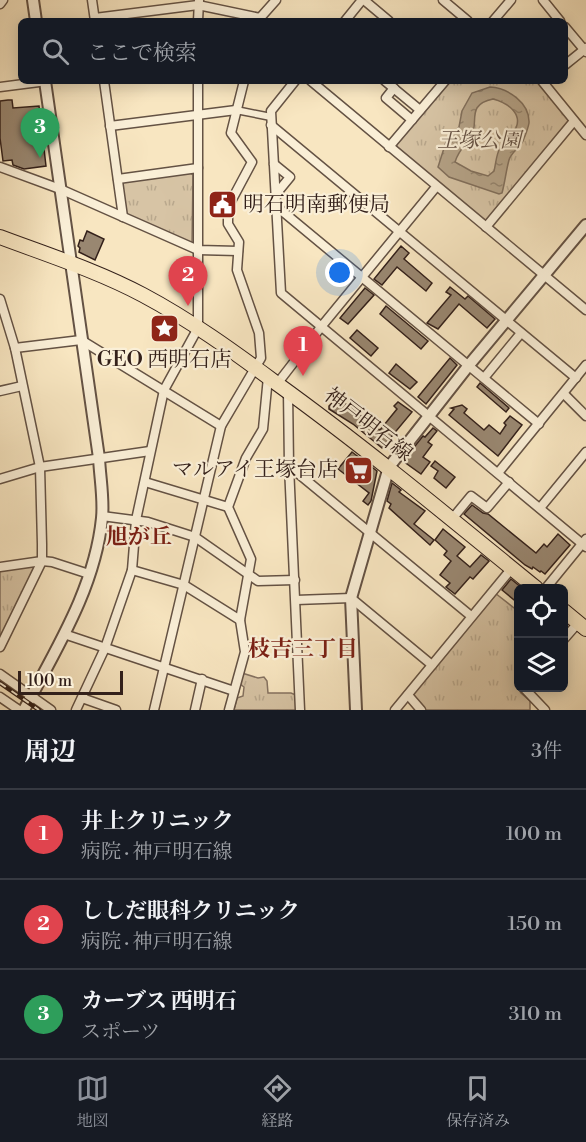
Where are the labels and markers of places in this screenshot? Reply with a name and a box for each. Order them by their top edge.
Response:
pin: 3 [20,108,60,158]
public building icon: 明石明南郵便局 [206,189,238,221]
place label: 明石明南郵便局 [243,192,390,218]
pin: 2 [168,256,207,306]
place icon: GEO 西明石店 [148,313,180,345]
pin: 1 [284,326,322,376]
place label: GEO 西明石店 [97,347,231,373]
supermarket icon: マルアイ王塚台店 [343,454,375,486]
place label: マルアイ王塚台店 [172,457,338,483]

